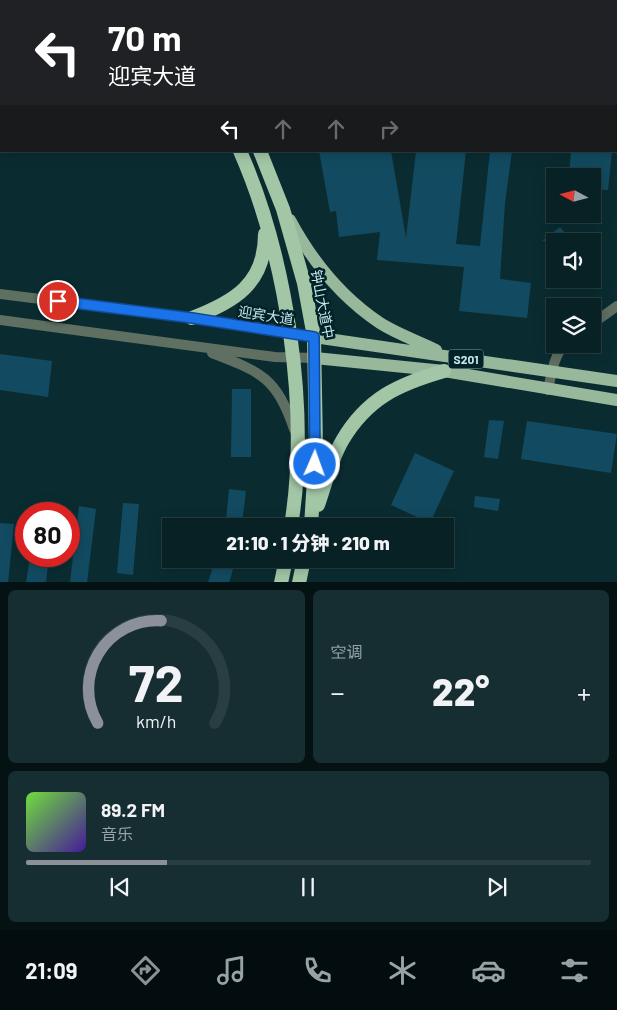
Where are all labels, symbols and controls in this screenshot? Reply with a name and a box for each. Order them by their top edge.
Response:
text: 70 m [108,16,182,58]
icon: left [25,20,90,85]
text: 迎宾大道 [108,62,196,88]
icon: left [216,115,244,143]
icon: ahead [269,115,297,143]
icon: ahead [322,115,350,143]
icon: right [375,115,403,143]
north arrow [546,168,601,222]
map controls [546,168,601,353]
button: sound [546,233,601,288]
street label: 钟山大道中 [308,268,338,340]
pin [37,280,79,322]
icon: arrive [44,287,72,315]
button: layers [546,298,601,353]
street label: 迎宾大道 [237,302,295,328]
road number: S201 [448,349,484,368]
position arrow [288,437,340,489]
speed limit sign: 80 [15,502,80,567]
text: 21:10 · 1 分钟 · 210 m [226,531,390,554]
text: 空调 [331,642,363,661]
text: 72 [129,650,184,712]
text: 22° [432,668,489,714]
text: − [331,675,345,709]
text: + [577,675,591,709]
text: km/h [136,710,176,732]
text: 89.2 FM [101,798,165,821]
text: 音乐 [101,824,133,843]
icon: previous [106,873,134,901]
icon: pause [294,873,322,901]
icon: next [483,873,511,901]
icon: directions [128,953,163,988]
icon: music [214,953,249,988]
icon: phone [300,953,335,988]
icon: climate [385,953,420,988]
icon: car [471,953,506,988]
icon: filters [557,953,592,988]
text: 21:09 [25,957,78,983]

